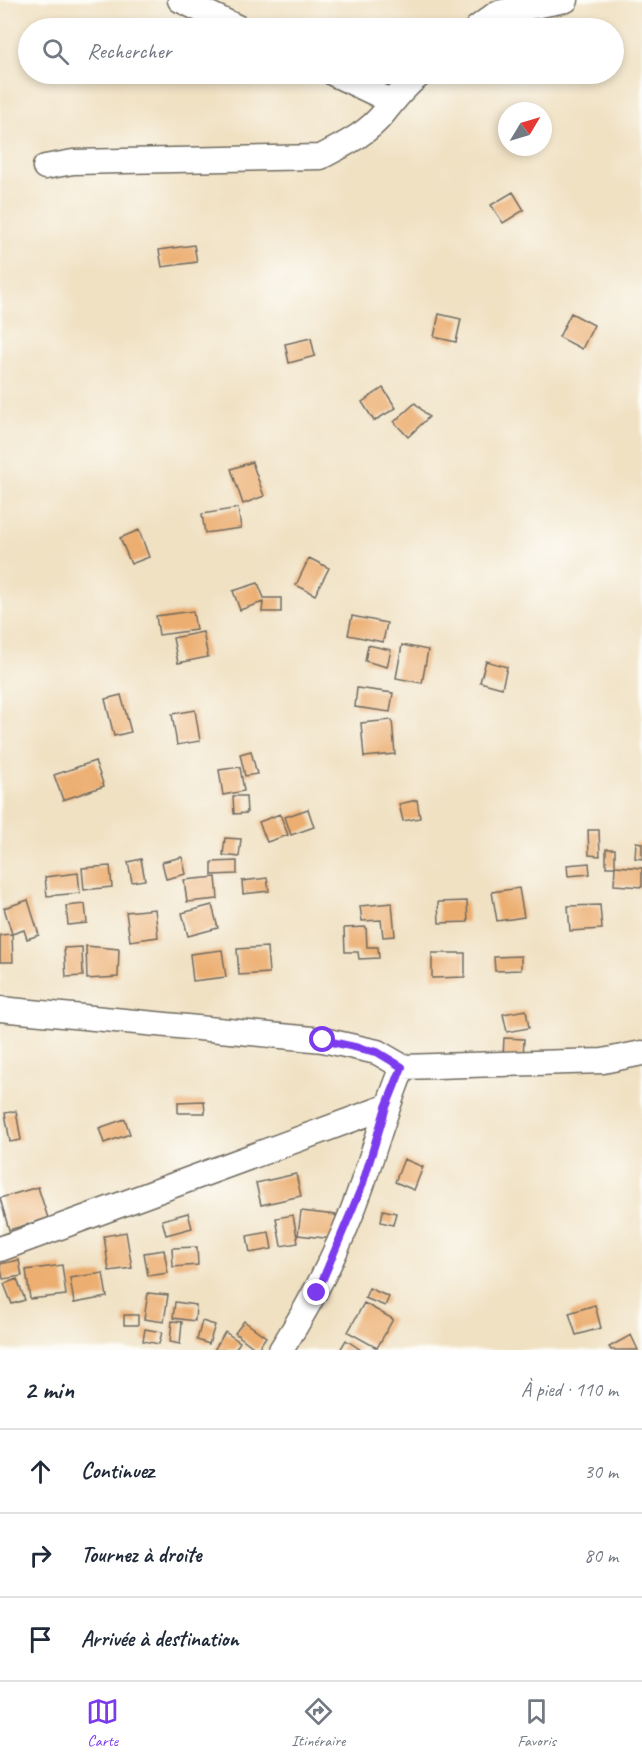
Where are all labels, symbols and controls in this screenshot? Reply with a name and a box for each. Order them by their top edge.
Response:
search box [18,18,624,84]
icon: search [39,35,72,68]
text: Rechercher [87,37,171,65]
north arrow [498,102,552,156]
route start [309,1026,335,1052]
route end [303,1279,329,1305]
text: 2 min [24,1373,74,1406]
text: À pied · 110 m [521,1377,618,1402]
icon: ahead [24,1455,57,1488]
text: Continuez [81,1457,154,1485]
text: 30 m [584,1459,618,1484]
icon: right [24,1539,57,1572]
text: Tournez à droite [81,1541,201,1569]
text: 80 m [584,1543,618,1568]
icon: arrive [24,1623,57,1656]
text: Arrivée à destination [81,1625,239,1653]
tab: Carte [86,1695,119,1751]
tab: Itinéraire [291,1695,345,1751]
tab: Favoris [517,1695,556,1751]

